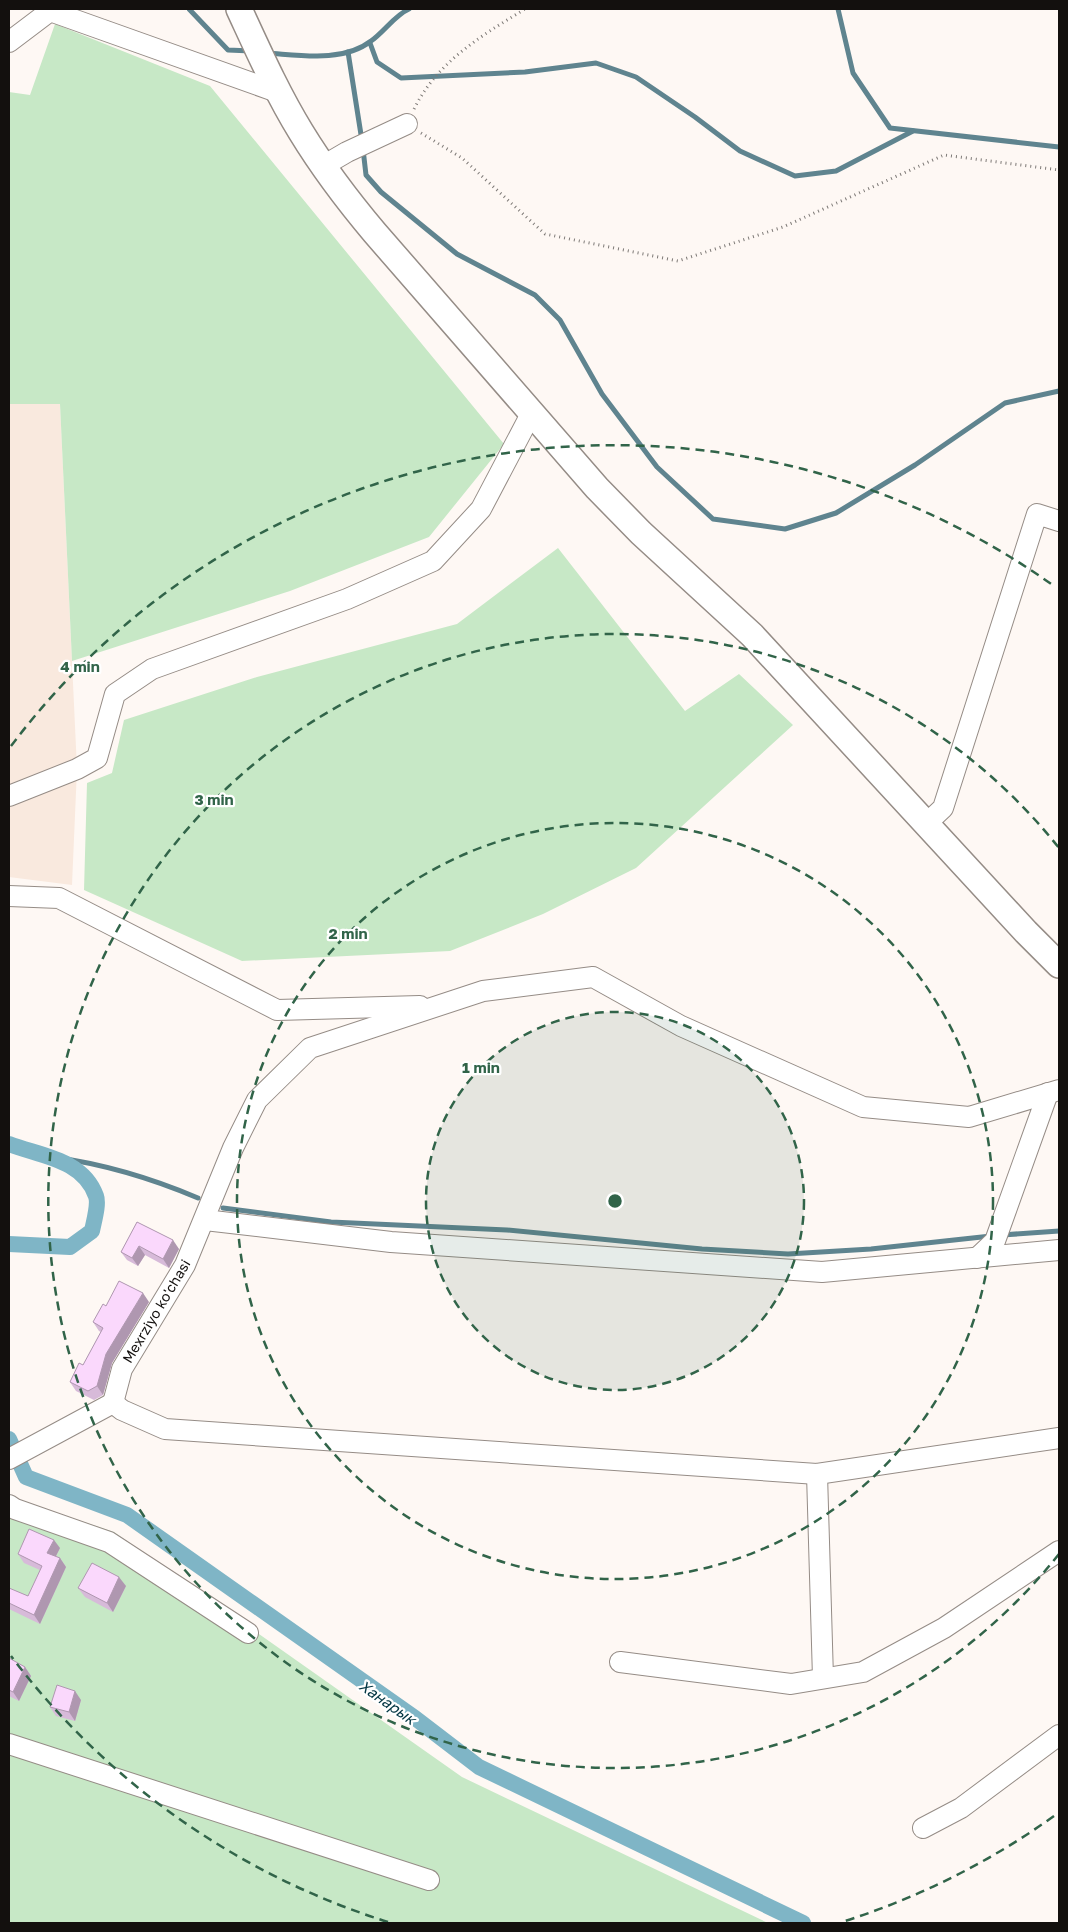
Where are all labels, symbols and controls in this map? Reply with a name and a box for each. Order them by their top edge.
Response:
text: 4 min [60,657,100,675]
text: 3 min [194,790,234,808]
text: 2 min [328,924,368,942]
text: 1 min [462,1058,500,1076]
centre of rings [606,1192,624,1210]
street label: Mexrziyo ko'chasi [118,1256,194,1366]
water label: Ханарык [356,1676,422,1729]

